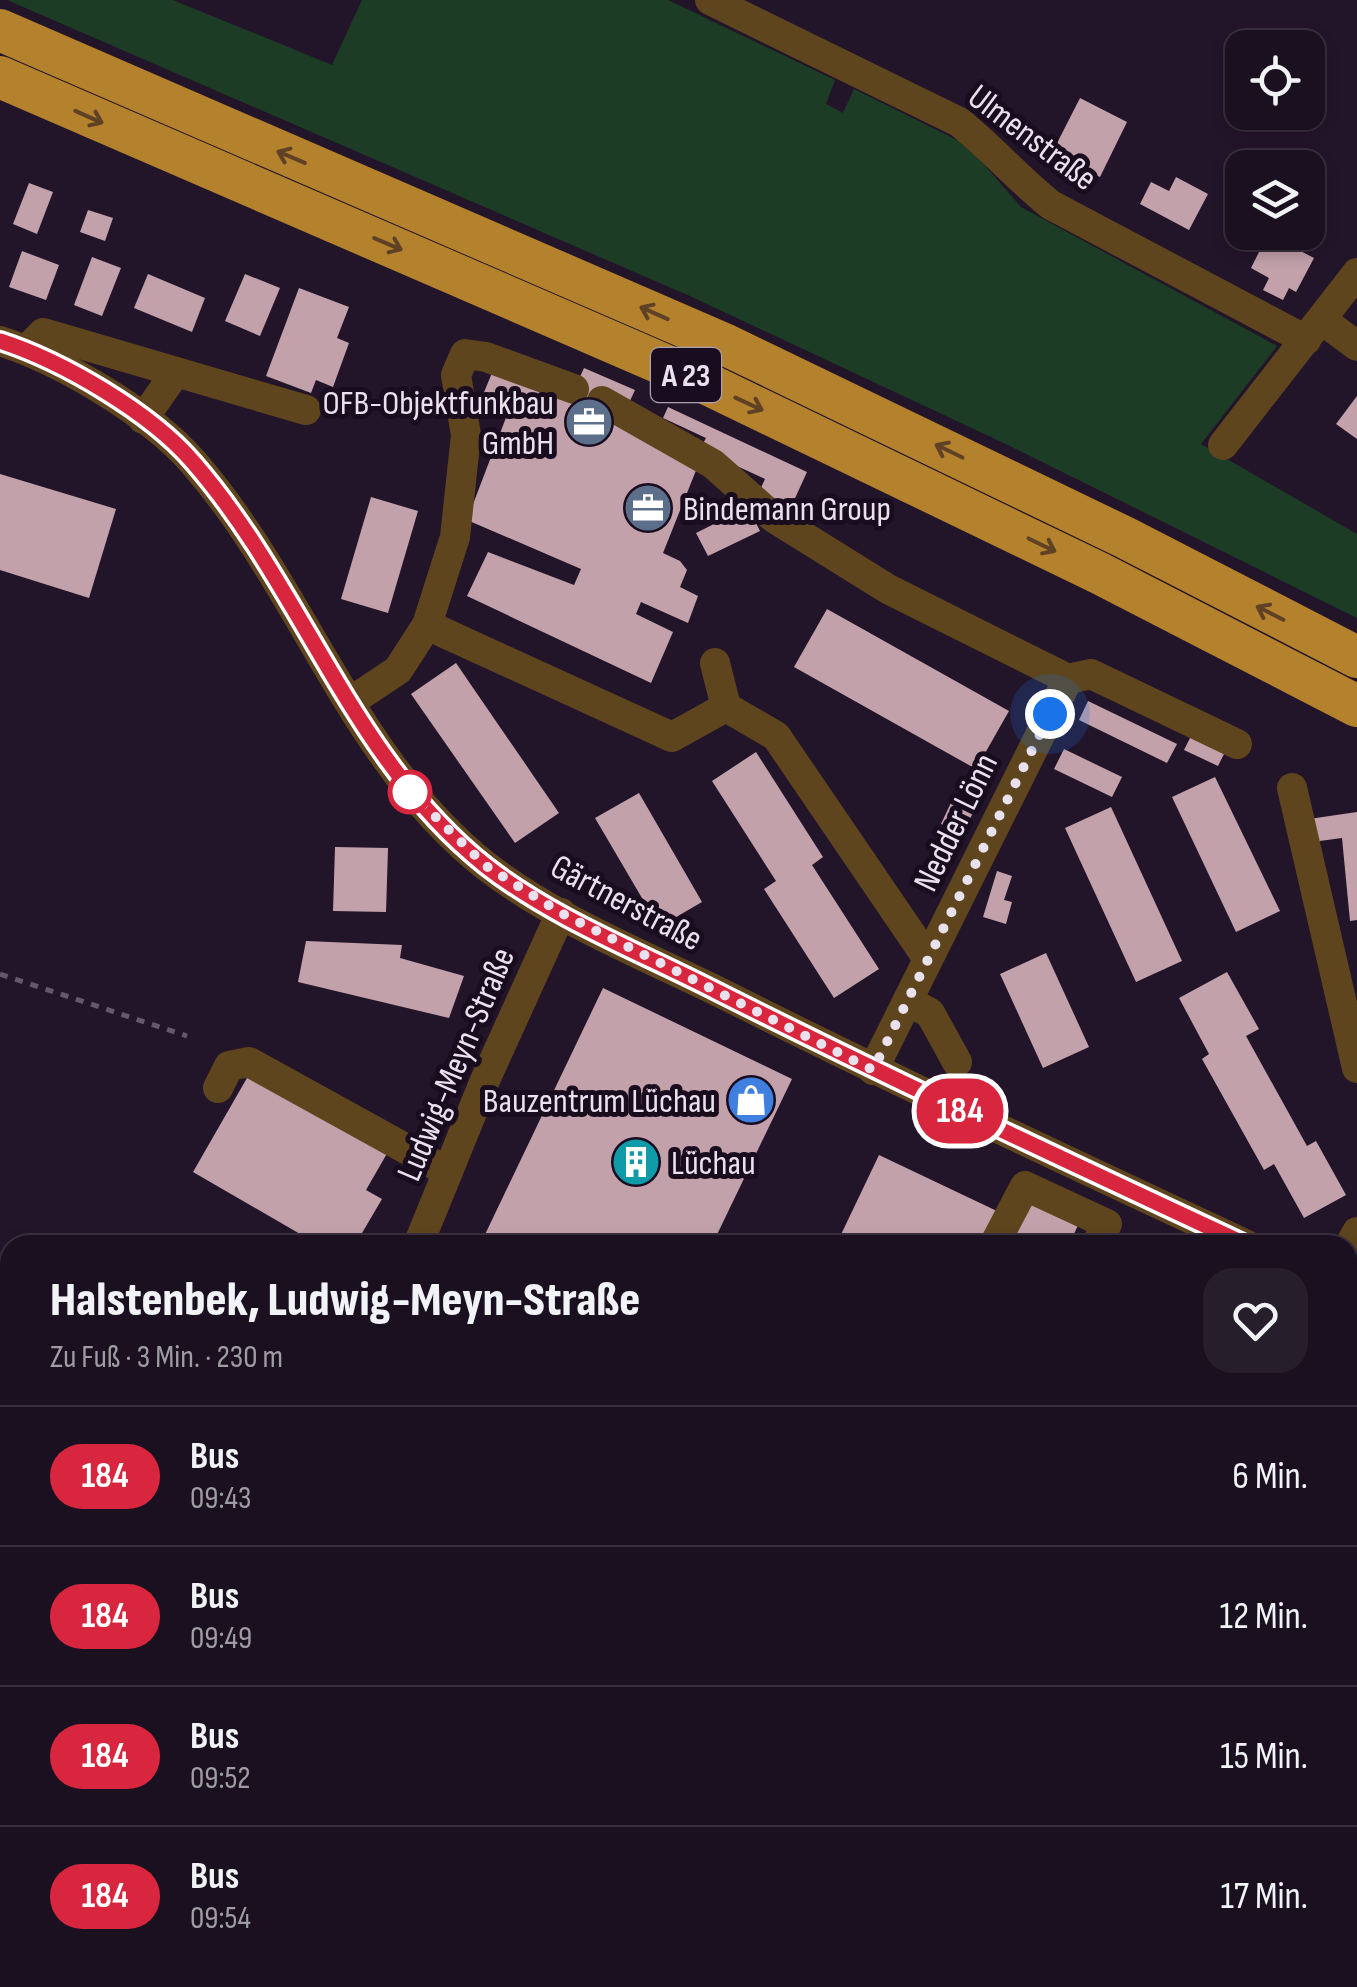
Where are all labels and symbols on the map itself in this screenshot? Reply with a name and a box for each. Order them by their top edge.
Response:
street label: Ulmenstraße [959,76,1105,201]
one-way arrow [73,109,104,127]
one-way arrow [277,147,307,165]
one-way arrow [372,237,403,255]
one-way arrow [639,303,670,321]
road number: A 23 [651,348,721,402]
place label: OFB-Objektfunkbau GmbH [323,382,554,465]
one-way arrow [733,395,763,414]
office icon: OFB-Objektfunkbau GmbH [563,396,615,448]
one-way arrow [935,440,965,459]
office icon: Bindemann Group [622,482,674,534]
place label: Bindemann Group [683,488,891,531]
one-way arrow [1027,536,1056,555]
one-way arrow [1256,603,1286,622]
your location [1025,689,1075,739]
street label: Nedder Lönn [905,747,1008,899]
unlabelled marker [389,771,431,813]
street label: Gärtnerstraße [543,846,709,961]
street label: Ludwig-Meyn-Straße [388,942,525,1188]
shop icon: Bauzentrum Lüchau [725,1074,777,1126]
line badge: 184 [902,1078,1018,1144]
place label: Bauzentrum Lüchau [483,1080,716,1123]
building icon: Lüchau [610,1136,662,1188]
place label: Lüchau [671,1142,756,1185]

